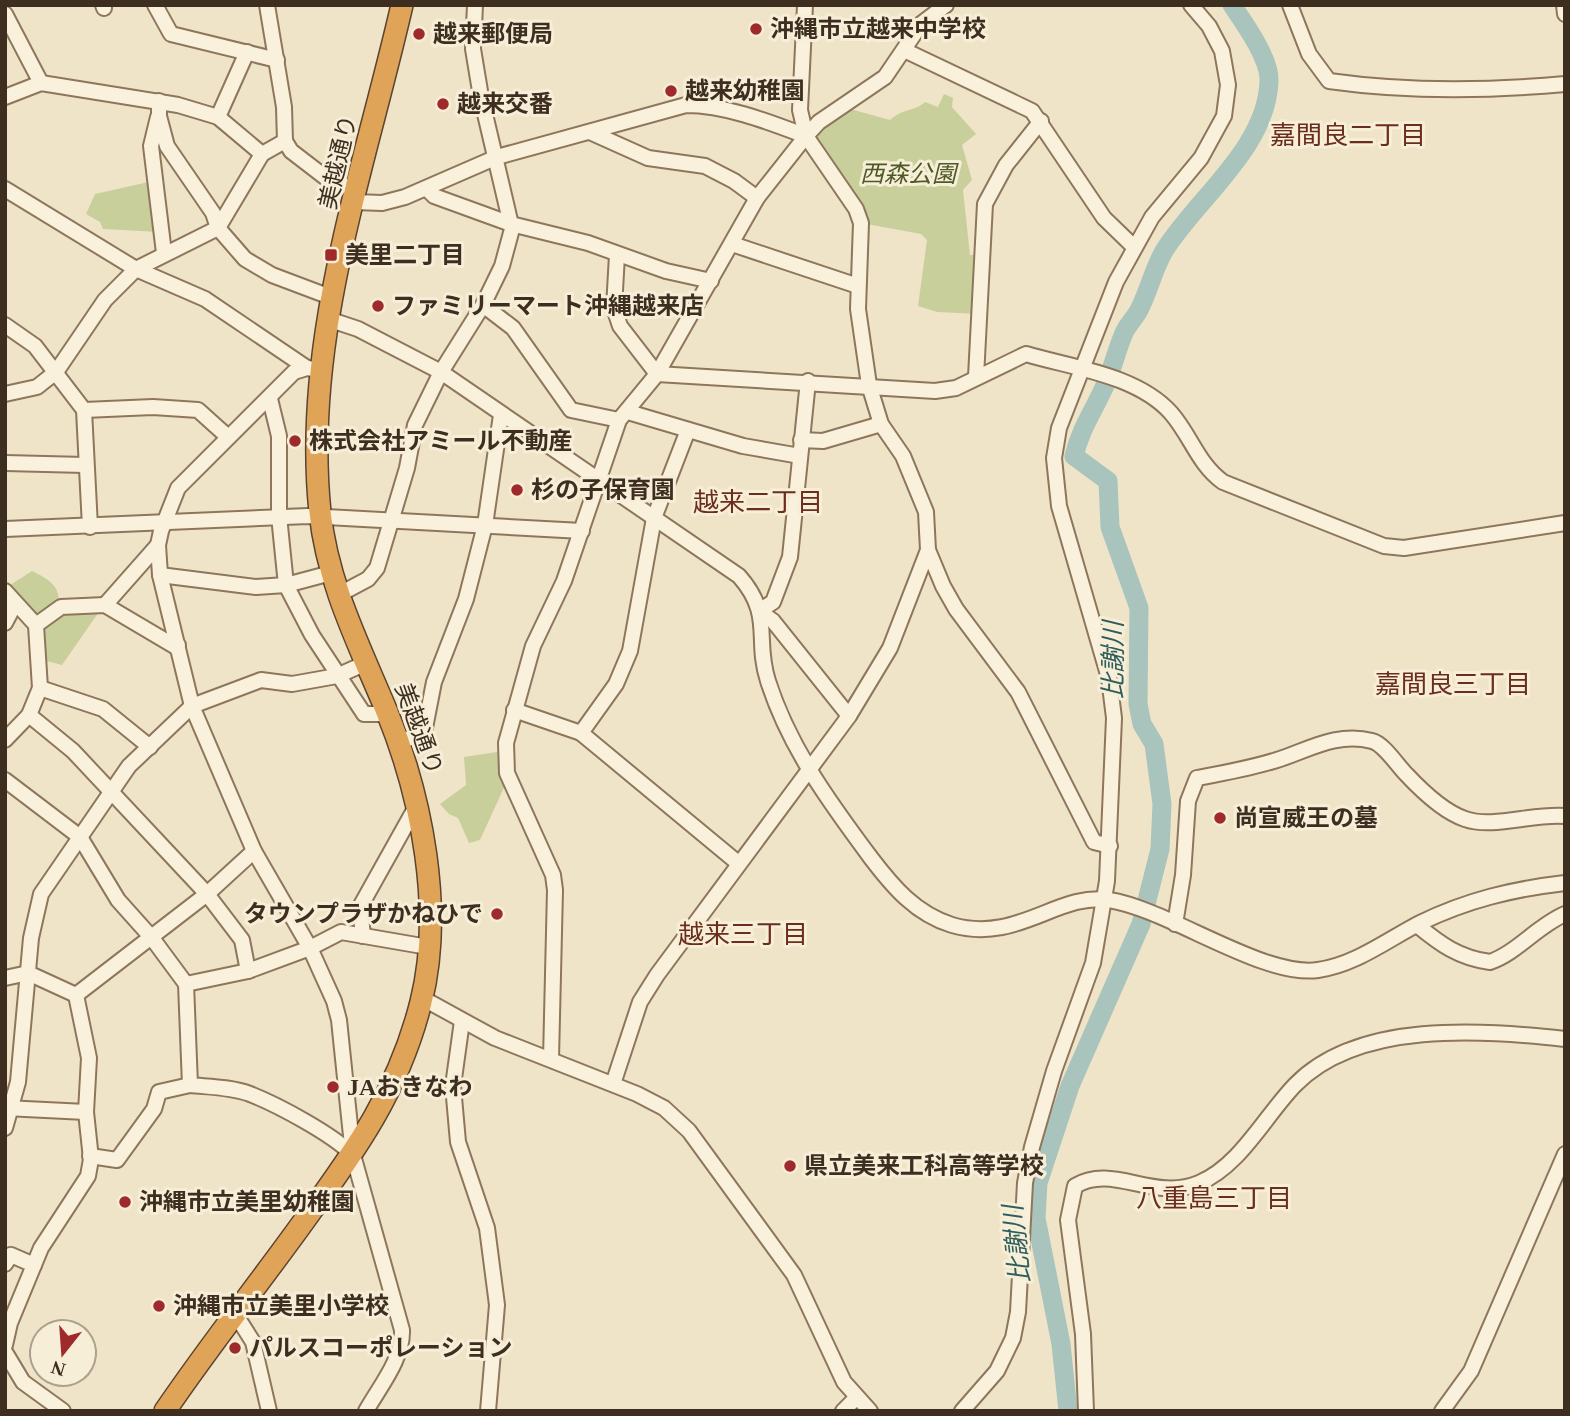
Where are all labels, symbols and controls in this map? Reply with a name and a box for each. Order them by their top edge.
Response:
place label: 沖縄市立越来中学校 [770,16,986,42]
place label: 越来郵便局 [433,21,553,47]
marker: 沖縄市立越来中学校 [748,21,764,37]
marker: 越来郵便局 [411,26,427,42]
place label: 越来幼稚園 [685,78,805,104]
marker: 越来幼稚園 [663,83,679,99]
place label: 越来交番 [457,91,553,117]
marker: 越来交番 [435,96,451,112]
street label: 美越通り [315,112,361,212]
district label: 嘉間良二丁目 [1270,121,1426,150]
park label: 西森公園 [860,161,959,187]
place label: 美里二丁目 [345,242,465,268]
marker: 美里二丁目 [323,247,339,263]
place label: ファミリーマート沖縄越来店 [392,293,704,319]
marker: ファミリーマート沖縄越来店 [370,298,386,314]
place label: 株式会社アミール不動産 [309,428,573,454]
marker: 株式会社アミール不動産 [287,433,303,449]
place label: 杉の子保育園 [531,477,675,503]
marker: 杉の子保育園 [509,482,525,498]
district label: 越来二丁目 [693,488,823,517]
water label: 比謝川 [1099,618,1128,699]
district label: 嘉間良三丁目 [1375,670,1531,699]
street label: 美越通り [390,679,448,779]
place label: 尚宣威王の墓 [1234,805,1378,831]
marker: 尚宣威王の墓 [1212,810,1228,826]
place label: タウンプラザかねひで [244,901,483,927]
marker: タウンプラザかねひで [489,906,505,922]
district label: 越来三丁目 [678,920,808,949]
place label: JAおきなわ [347,1074,472,1100]
marker: JAおきなわ [325,1079,341,1095]
place label: 県立美来工科高等学校 [804,1153,1044,1179]
marker: 県立美来工科高等学校 [782,1158,798,1174]
district label: 八重島三丁目 [1136,1184,1292,1213]
place label: 沖縄市立美里幼稚園 [139,1189,355,1215]
marker: 沖縄市立美里幼稚園 [117,1194,133,1210]
water label: 比謝川 [998,1201,1035,1284]
place label: 沖縄市立美里小学校 [173,1293,389,1319]
marker: 沖縄市立美里小学校 [151,1298,167,1314]
north arrow [28,1318,98,1388]
place label: パルスコーポレーション [249,1335,513,1361]
marker: パルスコーポレーション [227,1340,243,1356]
text: N [48,1357,68,1381]

